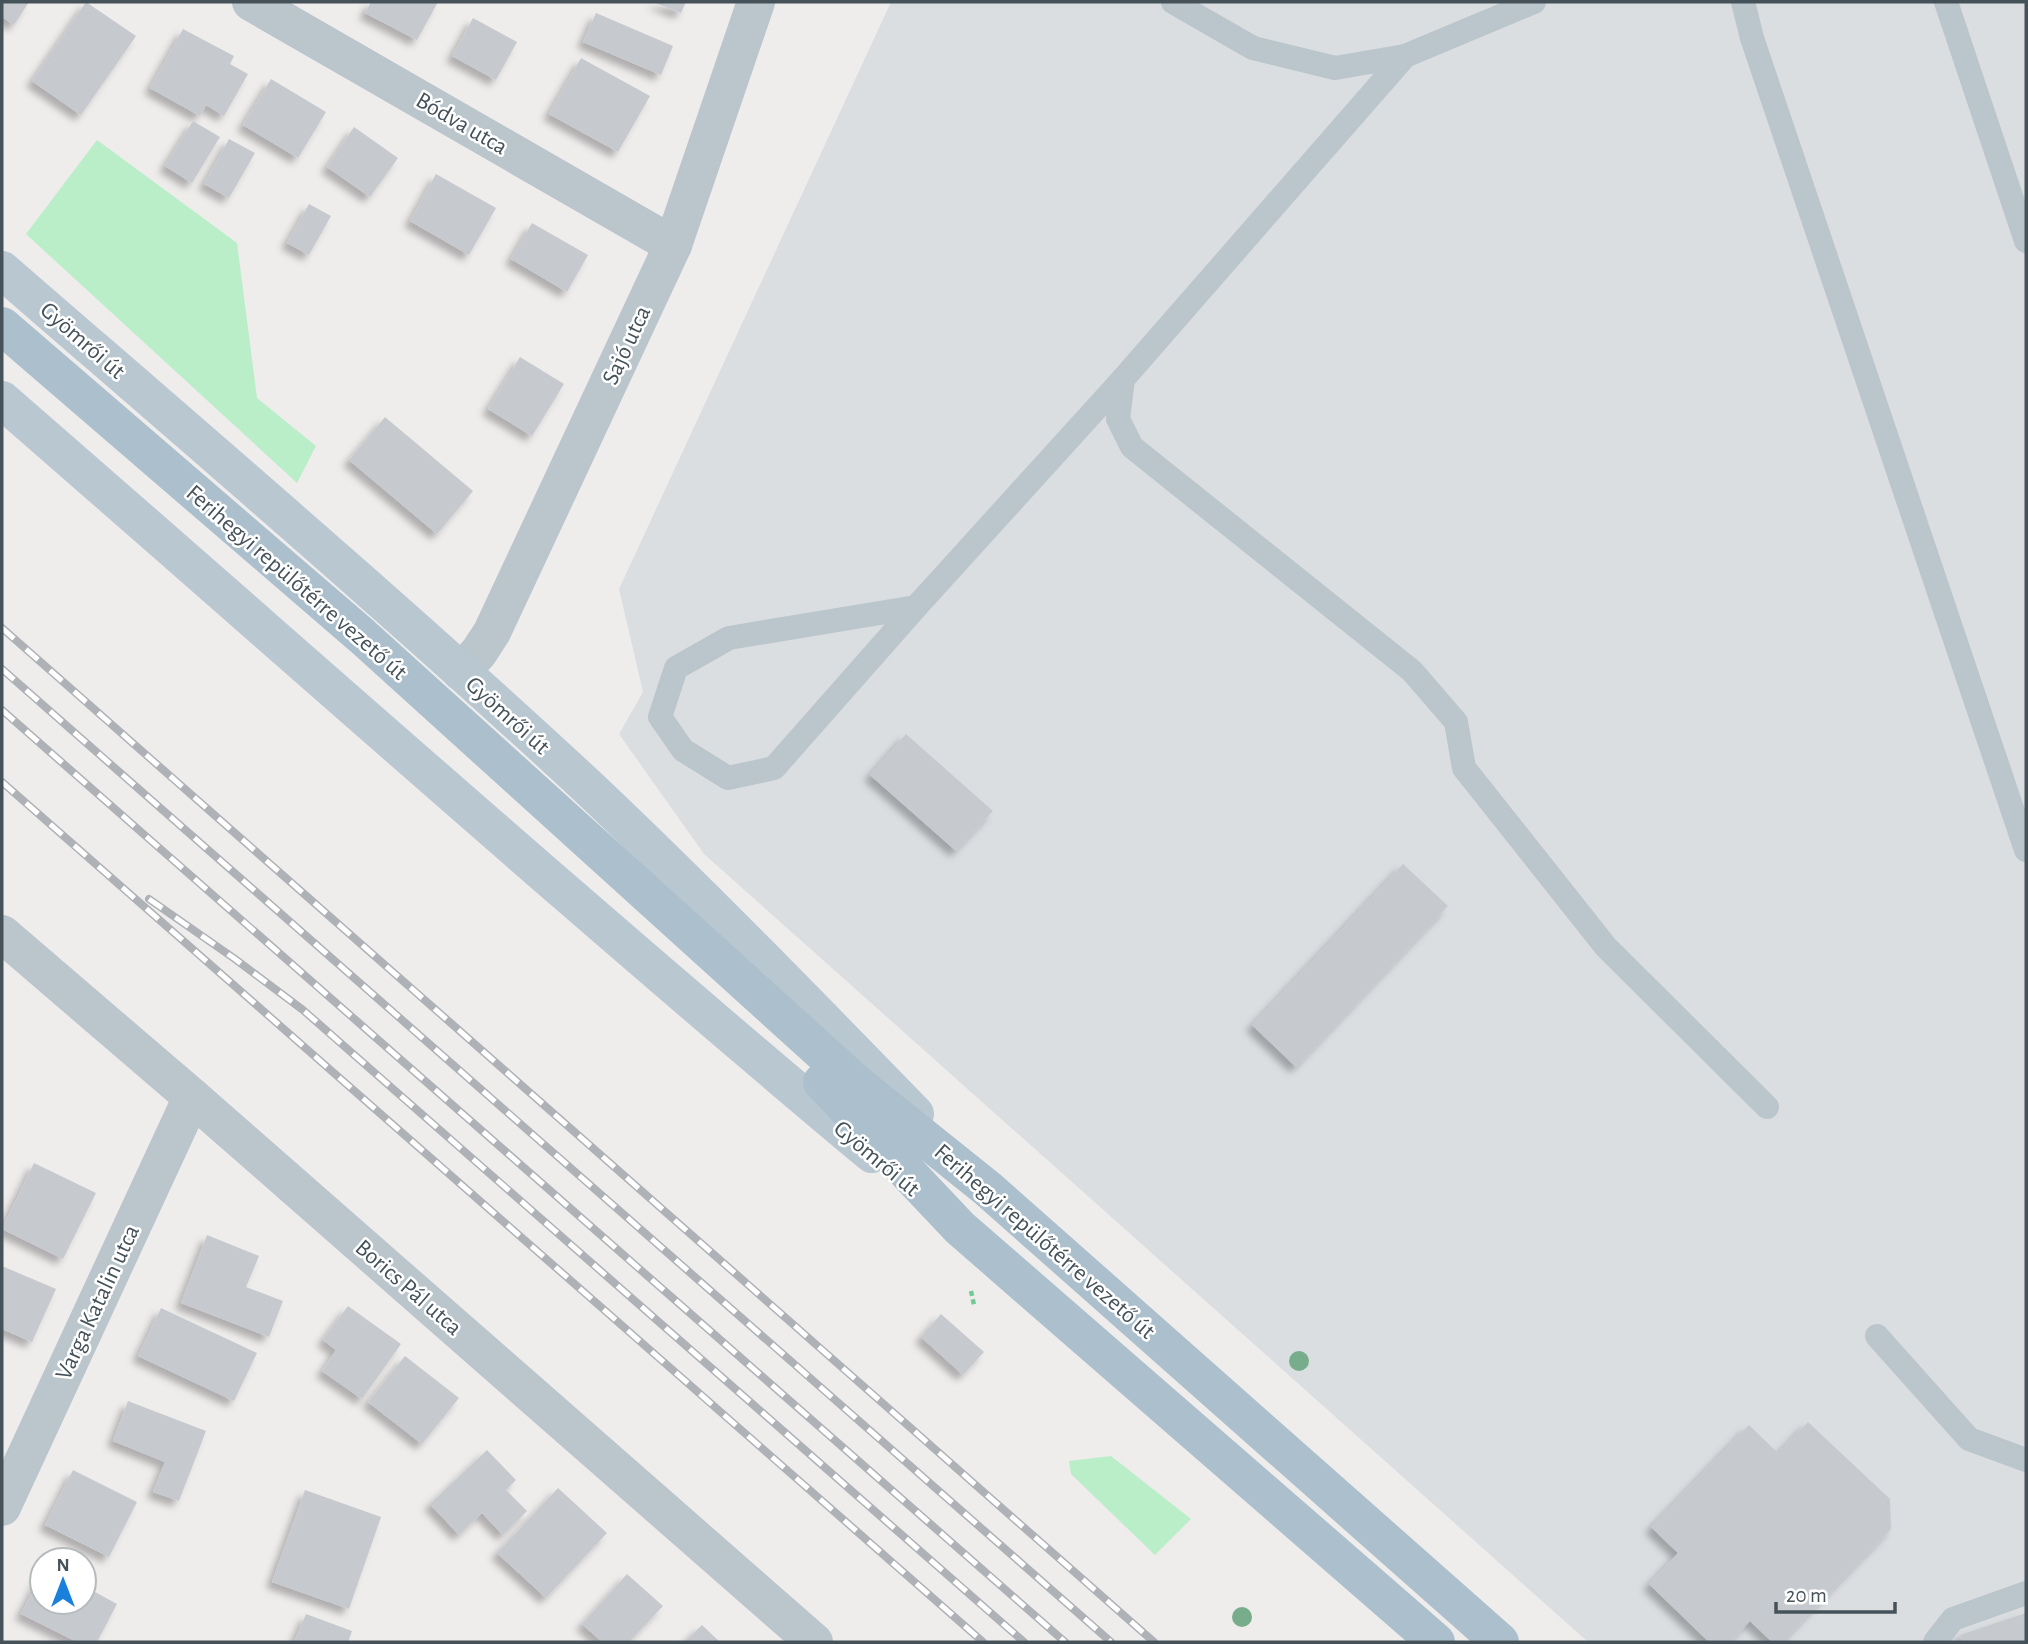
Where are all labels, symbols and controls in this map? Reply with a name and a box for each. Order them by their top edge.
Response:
street label: Bódva utca [412,88,511,160]
street label: Gyömrői út [35,298,130,384]
street label: Sajó utca [598,302,655,388]
street label: Ferihegyi repülőtérre vezető út [181,481,411,685]
street label: Gyömrői út [461,672,554,760]
street label: Gyömrői út [829,1116,924,1201]
street label: Ferihegyi repülőtérre vezető út [929,1140,1159,1344]
street label: Varga Katalin utca [52,1221,144,1383]
street label: Borics Pál utca [351,1235,466,1340]
north arrow [28,1546,98,1616]
text: N [56,1556,70,1575]
scale bar [1776,1570,1895,1614]
text: 20 m [1786,1585,1827,1606]

